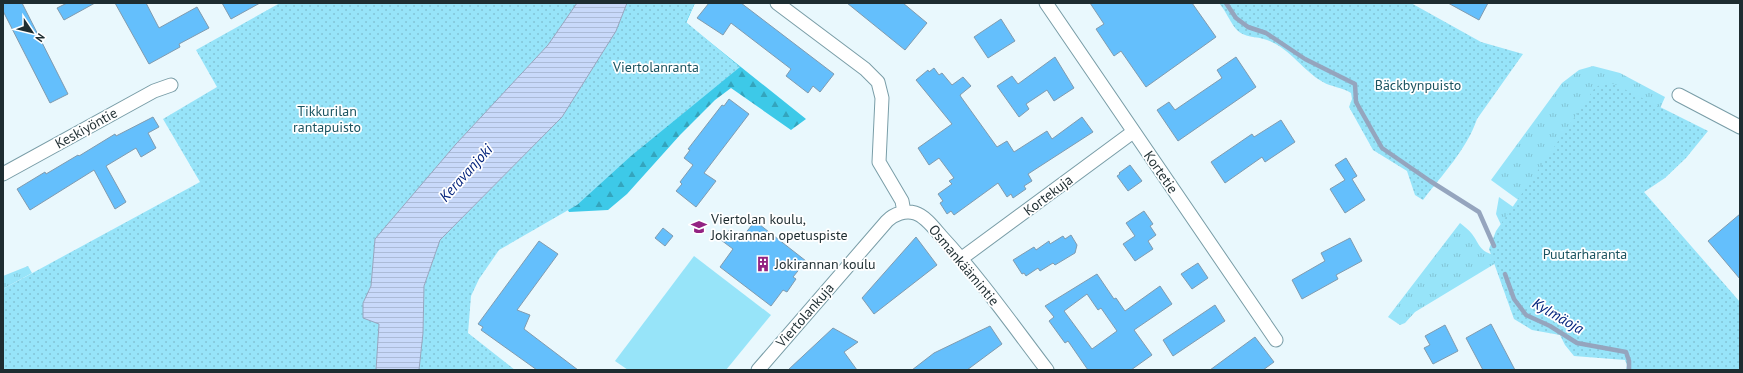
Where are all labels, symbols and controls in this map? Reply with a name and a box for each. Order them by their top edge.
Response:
north arrow [12,12,52,52]
text: N [32,31,48,45]
park label: Viertolanranta [612,58,699,76]
park label: Bäckbynpuisto [1375,76,1461,94]
park label: Tikkurilan rantapuisto [293,102,361,136]
street label: Keskiyöntie [52,104,120,152]
water label: Keravanjoki [435,139,497,205]
street label: Kortetie [1140,147,1182,197]
street label: Kortekuja [1020,171,1076,219]
place label: Viertolan koulu, Jokirannan opetuspiste [710,210,848,244]
school or university icon: Viertolan koulu, Jokirannan opetuspiste [690,218,708,236]
street label: Osmankäämintie [925,221,1003,309]
park label: Puutarharanta [1543,245,1627,263]
building icon: Jokirannan koulu [754,255,772,273]
place label: Jokirannan koulu [774,255,876,273]
street label: Viertolankuja [771,279,838,352]
water label: Kylmäoja [1529,293,1588,338]

